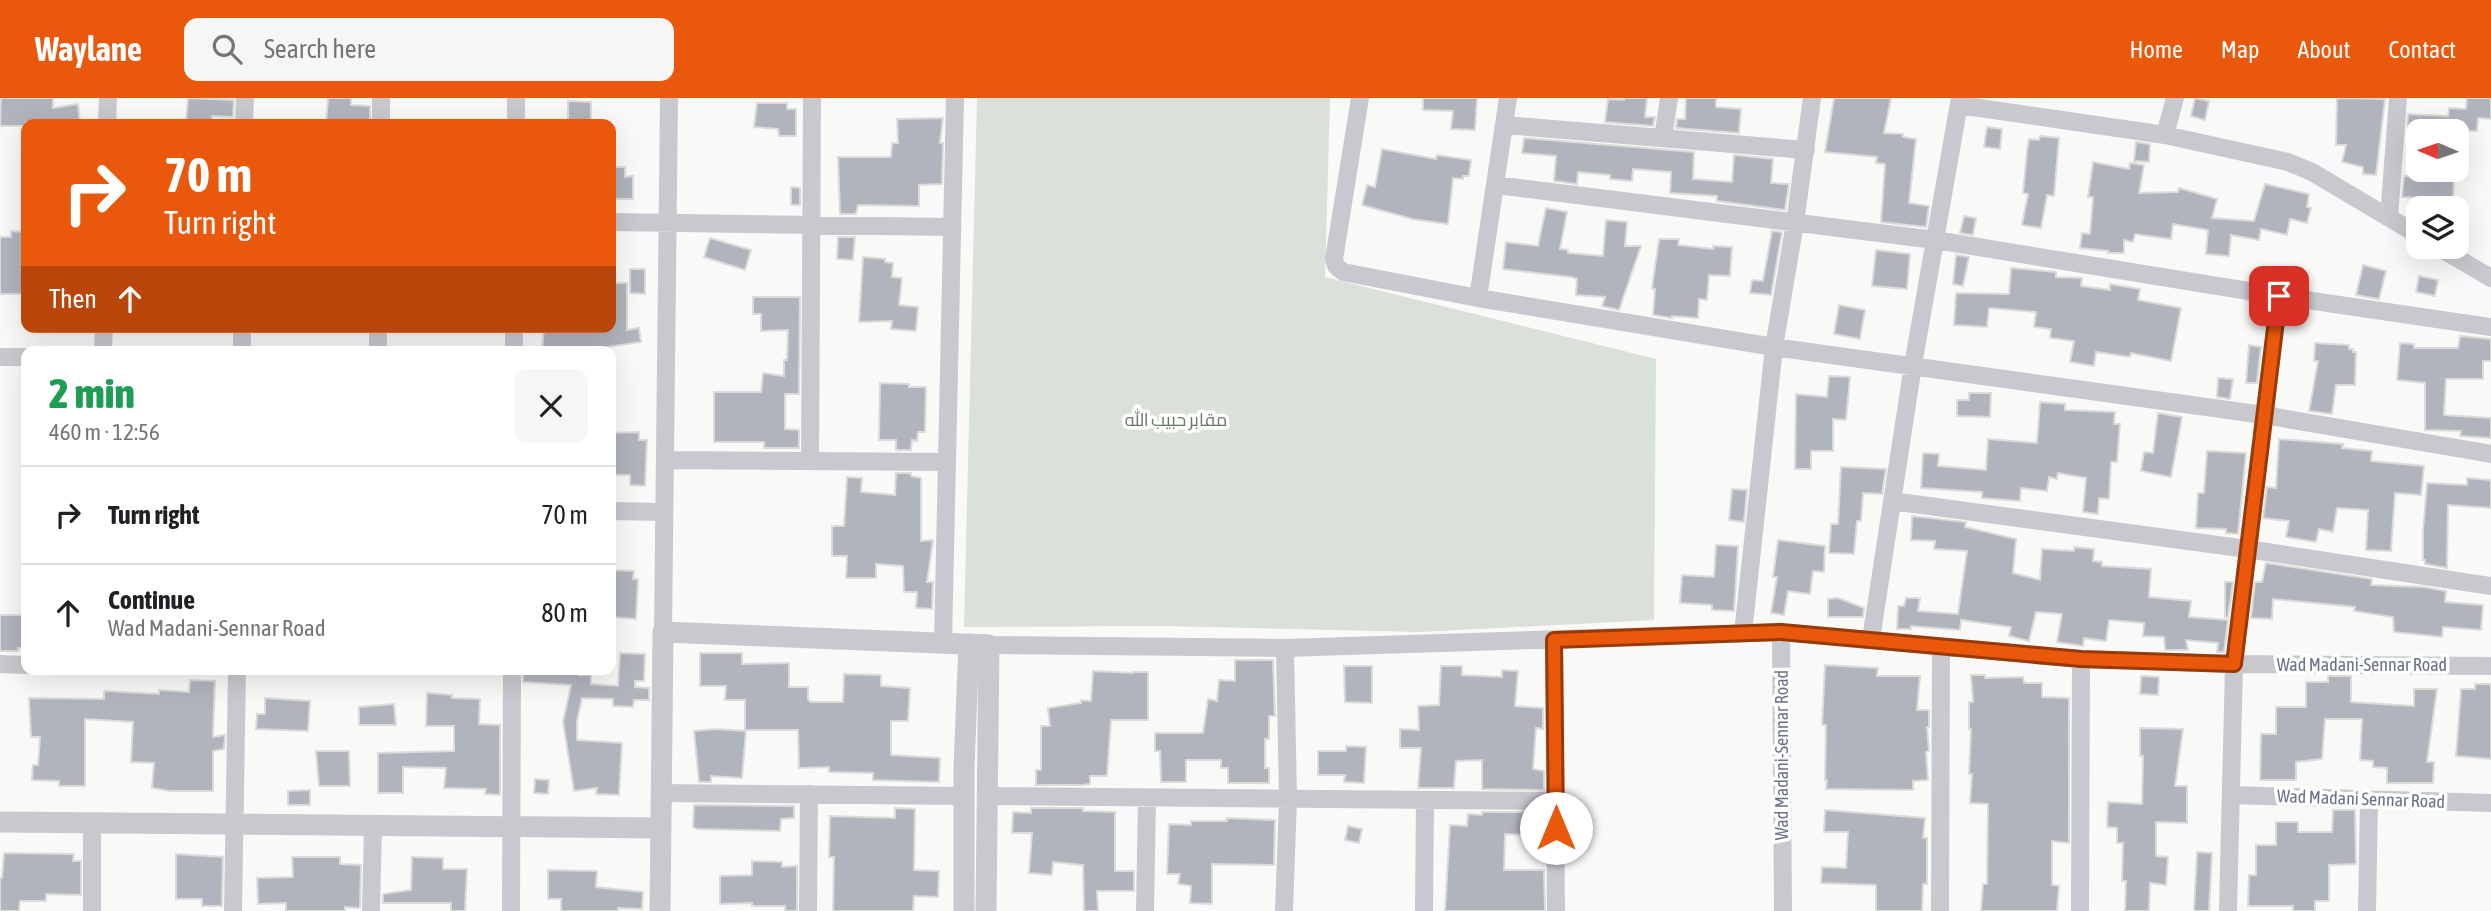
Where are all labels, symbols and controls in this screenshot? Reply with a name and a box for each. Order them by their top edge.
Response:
search box [184,18,674,81]
text: Waylane [35,30,142,68]
icon: search [208,30,246,68]
text: Search here [264,34,376,64]
text: Home [2129,36,2183,63]
text: Map [2221,36,2259,63]
text: About [2297,36,2350,63]
text: Contact [2388,36,2456,63]
north arrow [2406,119,2469,182]
map controls [2406,119,2469,259]
text: 70 m [164,146,252,202]
icon: right [49,147,140,238]
button: layers [2406,196,2469,259]
text: Turn right [164,204,277,241]
pin [2249,266,2309,326]
icon: arrive [2260,277,2298,315]
icon: ahead [111,280,149,318]
text: Then [49,284,97,314]
text: 2 min [49,369,135,417]
button: close [514,369,588,443]
park label: مقابر حبيب الله [1125,408,1227,431]
text: 460 m · 12:56 [49,419,160,445]
icon: right [49,496,87,534]
text: Turn right [108,500,199,530]
text: 70 m [541,500,588,530]
text: Continue [108,585,195,615]
icon: ahead [49,594,87,632]
text: 80 m [541,598,588,628]
text: Wad Madani-Sennar Road [108,615,326,641]
street label: Wad Madani-Sennar Road [2277,654,2447,675]
street label: Wad Madani-Sennar Road [1771,670,1792,840]
street label: Wad Madani Sennar Road [2277,785,2445,812]
position arrow [1519,791,1593,865]

